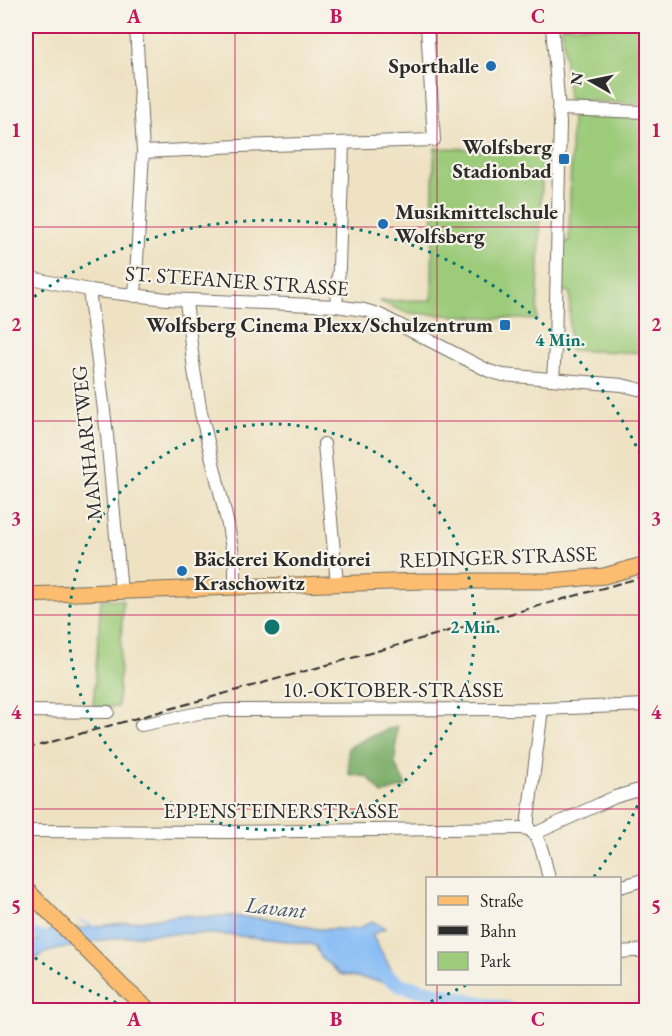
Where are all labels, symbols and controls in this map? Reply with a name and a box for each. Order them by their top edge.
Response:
text: A [126,3,142,29]
text: B [330,3,342,29]
text: C [531,3,545,29]
north arrow [561,51,621,111]
place label: Sporthalle [389,52,479,79]
marker: Sporthalle [484,59,498,73]
text: N [565,71,588,87]
text: 1 [11,117,21,143]
text: 1 [651,117,661,143]
place label: Wolfsberg Stadionbad [452,133,552,184]
marker: Wolfsberg Stadionbad [557,152,571,166]
place label: Musikmittelschule Wolfsberg [395,198,558,249]
marker: Musikmittelschule Wolfsberg [376,217,390,231]
street label: ST. STEFANER STRASSE [124,259,350,302]
text: 2 [11,311,22,337]
place label: Wolfsberg Cinema Plexx/Schulzentrum [146,311,493,338]
text: 2 [651,311,662,337]
marker: Wolfsberg Cinema Plexx/Schulzentrum [498,318,512,332]
text: 4 Min. [535,328,585,351]
street label: MANHARTWEG [65,364,108,522]
text: 3 [11,505,21,531]
text: 3 [651,505,661,531]
street label: REDINGER STRASSE [398,540,598,573]
place label: Bäckerei Konditorei Kraschowitz [194,545,371,596]
marker: Bäckerei Konditorei Kraschowitz [175,564,189,578]
text: 2 Min. [450,615,500,638]
centre of rings [262,617,282,637]
street label: 10.-OKTOBER-STRASSE [282,676,504,703]
text: 4 [11,699,22,725]
text: 4 [651,699,662,725]
street label: EPPENSTEINERSTRASSE [163,797,399,824]
legend [426,877,621,985]
text: Straße [480,889,523,912]
water label: Lavant [243,890,309,925]
text: 5 [11,893,21,919]
text: 5 [651,893,661,919]
text: Bahn [480,919,517,942]
text: Park [480,949,511,972]
text: A [126,1006,142,1032]
text: B [330,1006,342,1032]
text: C [531,1006,545,1032]

